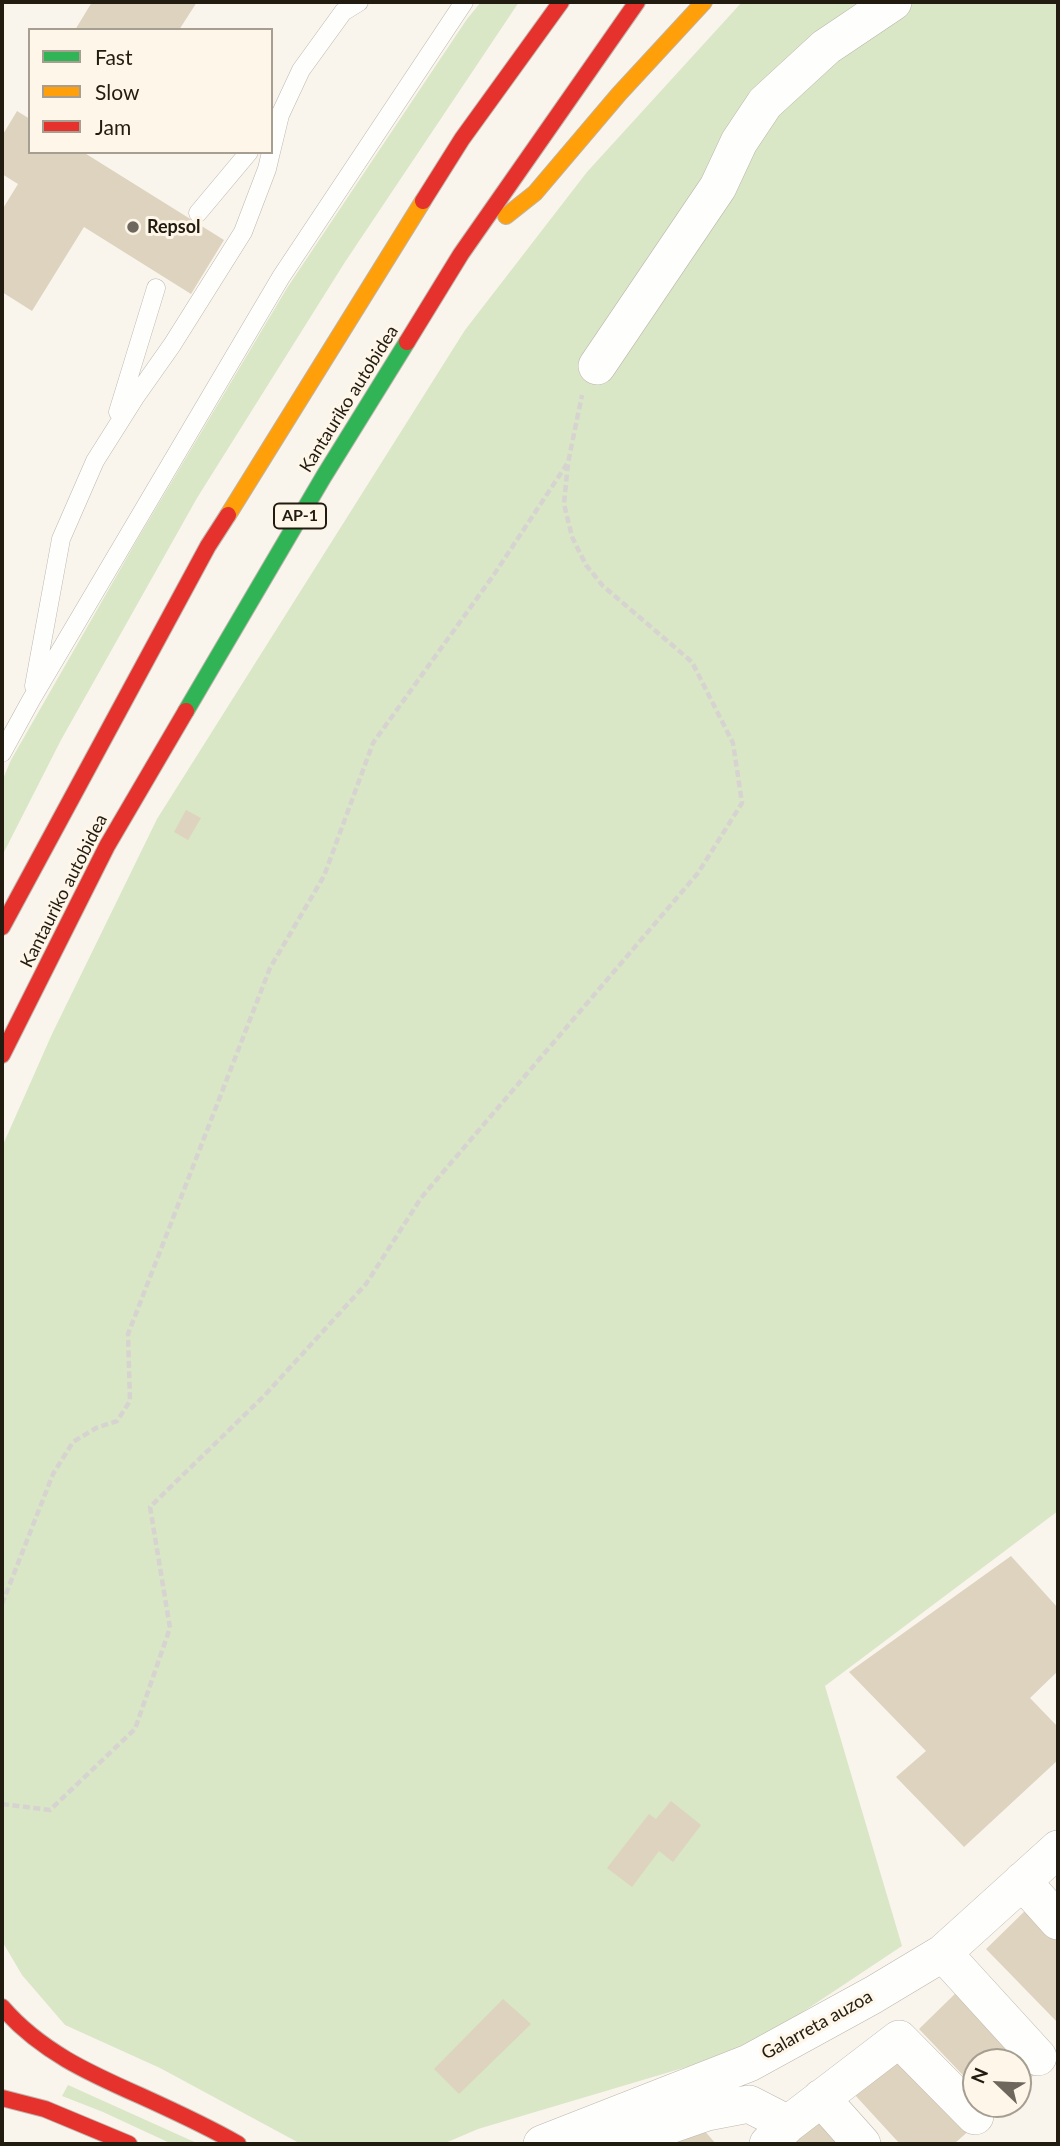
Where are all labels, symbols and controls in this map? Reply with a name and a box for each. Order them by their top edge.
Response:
legend [28,28,273,154]
text: Fast [95,44,132,69]
text: Slow [95,79,139,104]
text: Jam [95,114,131,139]
place label: Repsol [147,216,201,238]
marker: Repsol [125,219,141,235]
street label: Kantauriko autobidea [295,322,403,476]
road number: AP-1 [274,503,326,528]
street label: Kantauriko autobidea [16,811,112,971]
street label: Galarreta auzoa [758,1986,876,2064]
north arrow [962,2048,1032,2118]
text: N [966,2064,992,2087]

